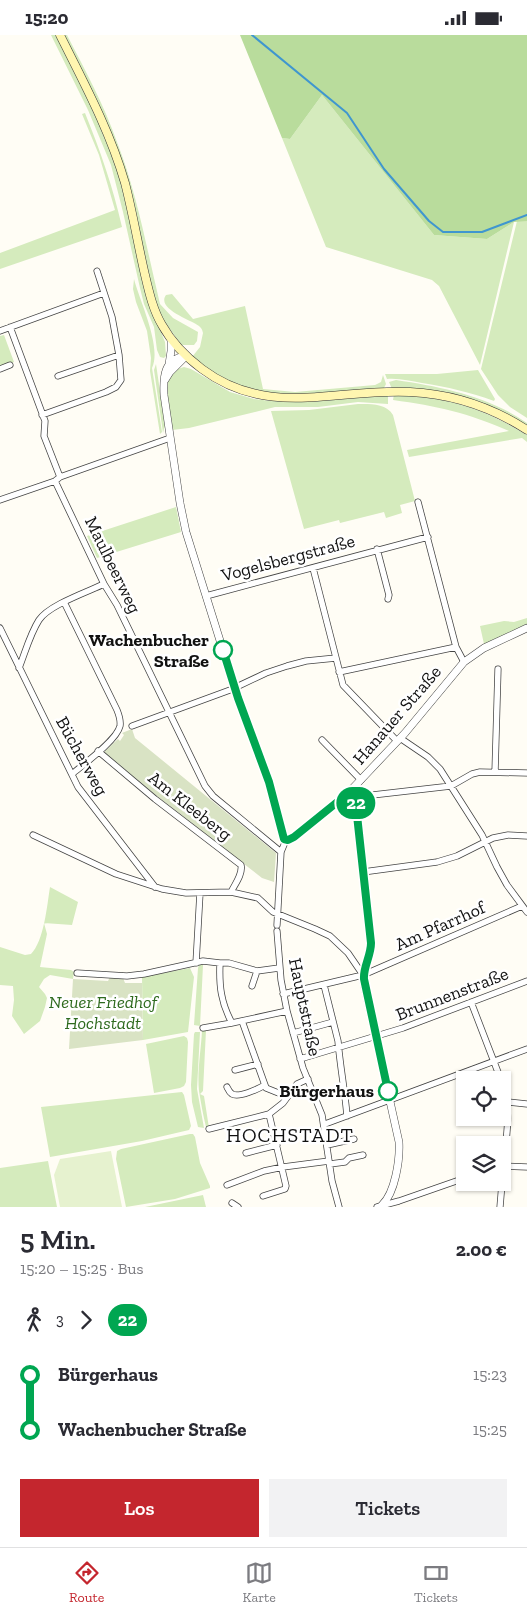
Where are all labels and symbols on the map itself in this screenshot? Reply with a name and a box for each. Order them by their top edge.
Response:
street label: Maulbeerweg [80,513,146,617]
street label: Vogelsbergstraße [218,530,357,587]
place label: Wachenbucher Straße [89,629,209,672]
marker: Wachenbucher Straße [213,640,233,660]
street label: Hanauer Straße [348,661,446,769]
street label: Bücherweg [51,712,113,800]
street label: Am Kleeberg [144,767,236,846]
line badge: 22 [334,787,378,819]
street label: Am Pfarrhof [392,896,490,956]
street label: Hauptstraße [284,956,326,1058]
street label: Brunnenstraße [393,962,511,1026]
park label: Neuer Friedhof Hochstadt [49,991,160,1034]
place label: Bürgerhaus [279,1080,374,1102]
marker: Bürgerhaus [378,1081,398,1101]
district label: HOCHSTADT [226,1123,354,1147]

